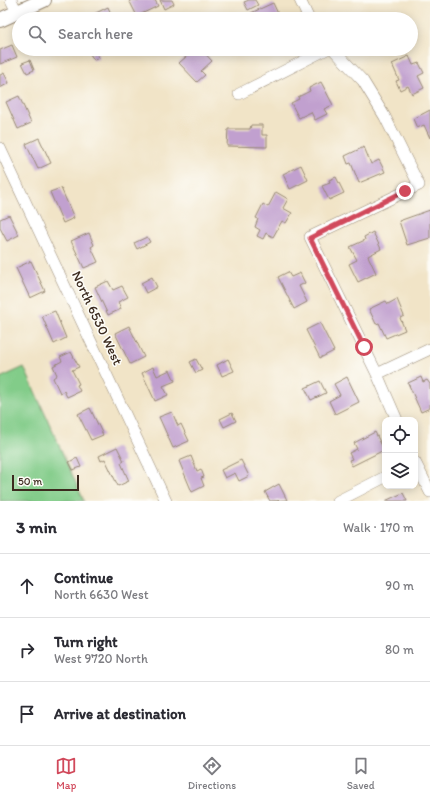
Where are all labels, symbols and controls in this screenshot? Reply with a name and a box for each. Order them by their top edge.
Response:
search box [12,12,418,56]
icon: search [26,23,48,45]
text: Search here [58,25,133,43]
route end [396,182,414,200]
street label: North 6530 West [68,268,126,368]
route start [355,338,373,356]
map controls [382,417,418,489]
button: locate [382,417,418,453]
button: layers [382,453,418,489]
scale bar [12,473,79,492]
text: 50 m [18,475,42,488]
text: 3 min [16,517,57,537]
text: Walk · 170 m [343,520,414,535]
text: Continue [54,569,113,587]
icon: ahead [16,575,38,597]
text: 90 m [385,578,414,593]
text: North 6630 West [54,587,149,602]
text: Turn right [54,633,118,651]
icon: right [16,639,38,661]
text: 80 m [385,642,414,657]
text: West 9720 North [54,651,148,666]
icon: arrive [16,703,38,725]
text: Arrive at destination [54,705,186,723]
tab: Map [55,755,77,792]
tab: Directions [188,755,236,792]
tab: Saved [347,755,375,792]

